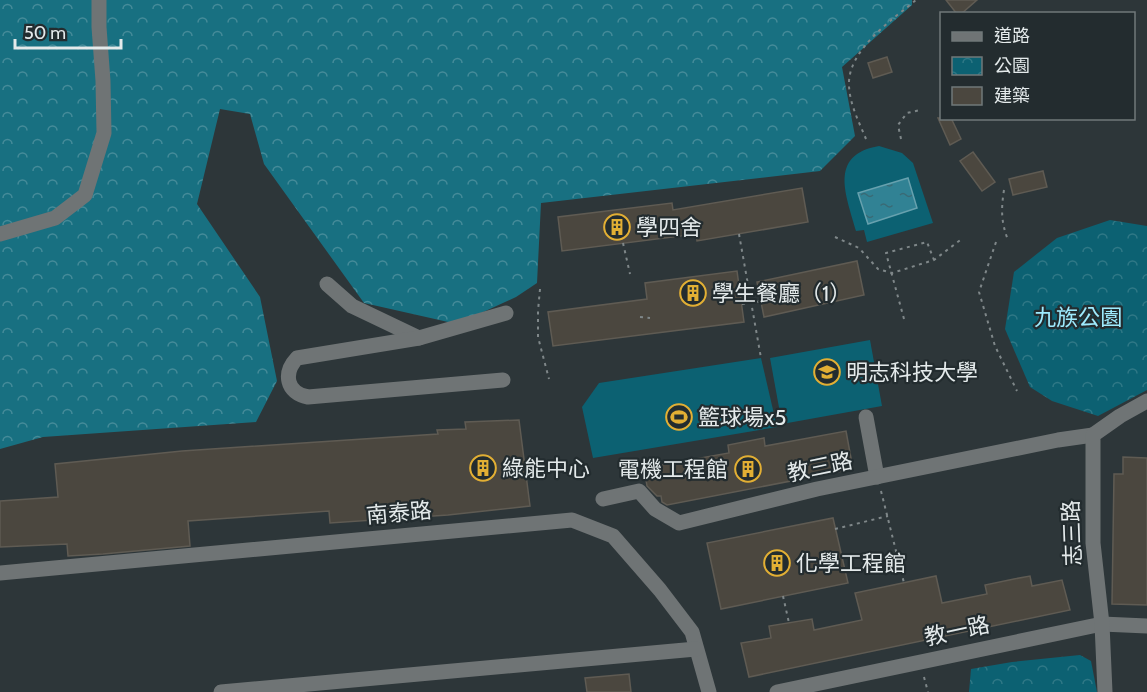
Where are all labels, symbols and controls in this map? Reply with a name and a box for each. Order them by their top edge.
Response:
scale bar [15,12,122,50]
legend [940,12,1135,120]
text: 50 m [24,22,66,44]
text: 道路 [994,25,1030,47]
text: 公園 [994,55,1030,77]
text: 建築 [994,85,1030,107]
building icon: 學四舍 [602,212,632,242]
place label: 學四舍 [636,214,702,241]
building icon: 學生餐廳（1） [678,278,708,308]
place label: 學生餐廳（1） [712,280,851,307]
park label: 九族公園 [1034,304,1122,331]
school or university icon: 明志科技大學 [812,357,842,387]
place label: 明志科技大學 [846,359,978,386]
sports icon: 籃球場x5 [664,402,694,432]
place label: 籃球場x5 [698,404,786,431]
street label: 教三路 [785,447,855,487]
building icon: 綠能中心 [468,453,498,483]
building icon: 電機工程館 [733,454,763,484]
place label: 綠能中心 [502,455,590,482]
place label: 電機工程館 [618,456,728,483]
street label: 南泰路 [365,497,433,529]
street label: 志三路 [1057,500,1087,566]
building icon: 化學工程館 [762,548,792,578]
place label: 化學工程館 [796,550,906,577]
street label: 教一路 [922,611,992,651]

